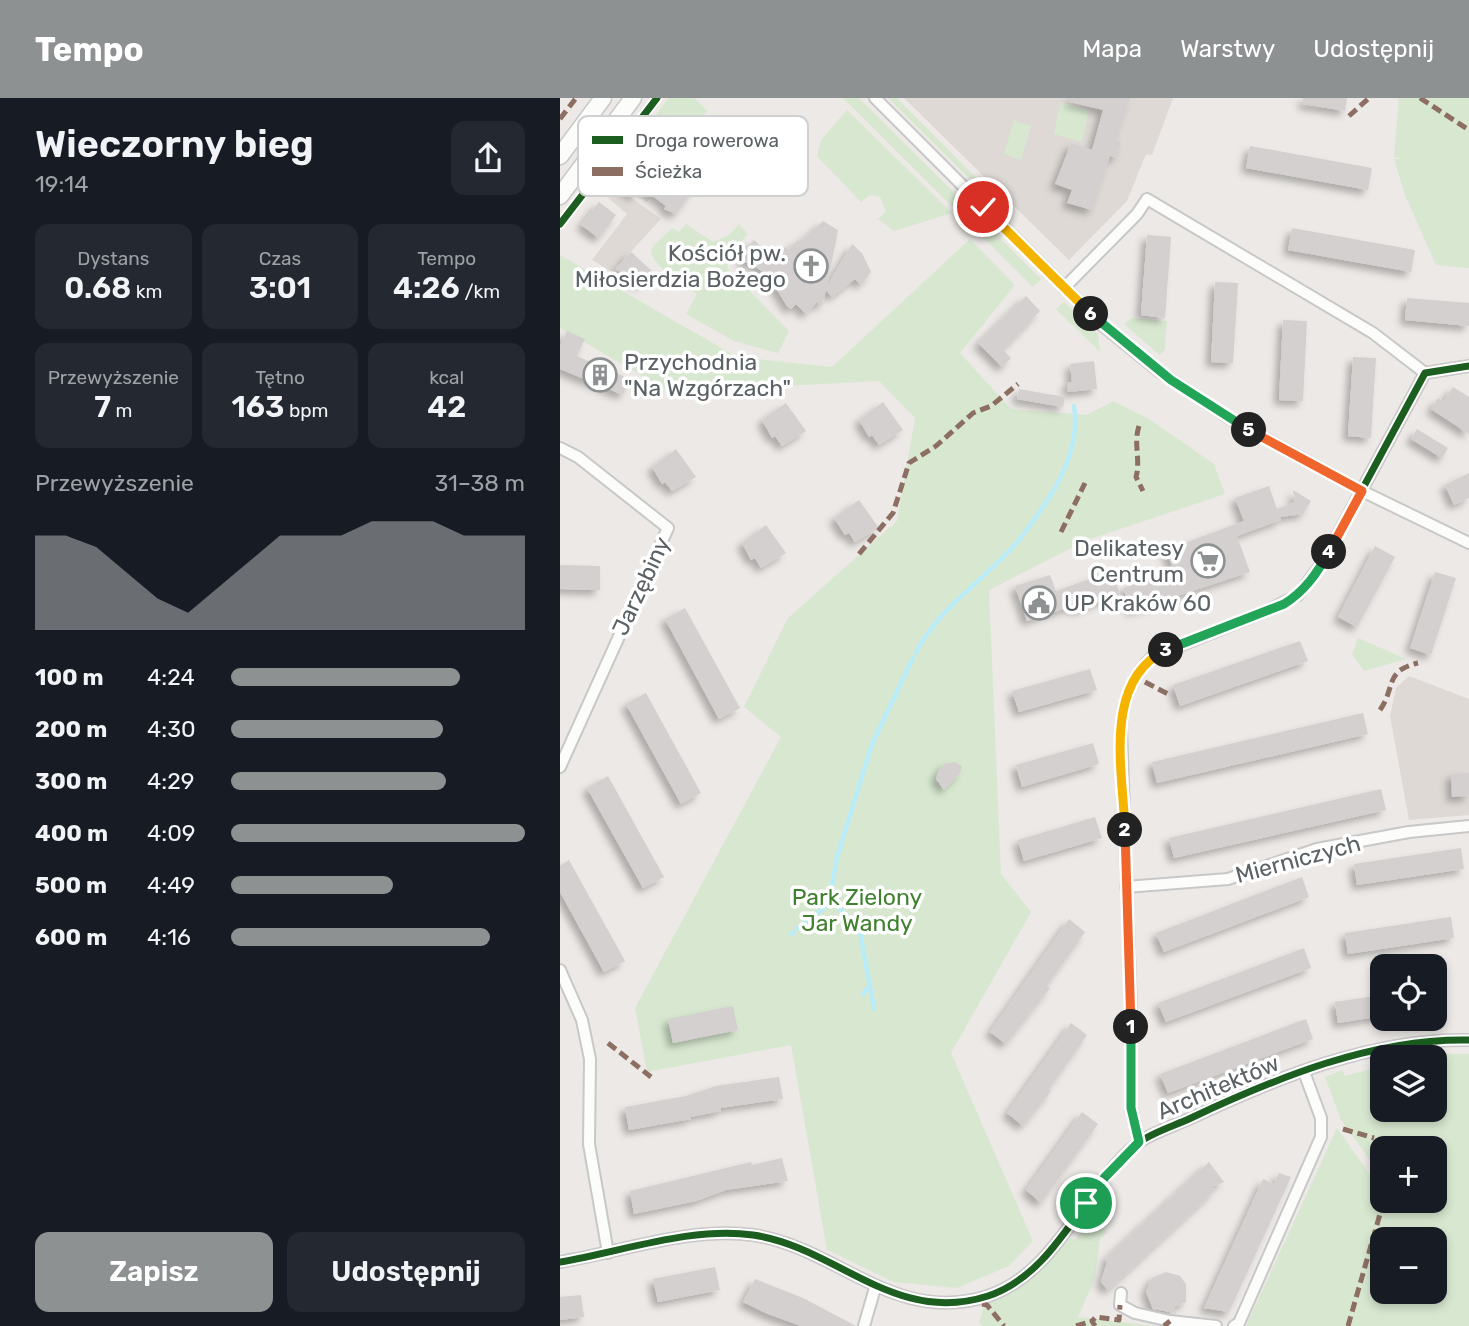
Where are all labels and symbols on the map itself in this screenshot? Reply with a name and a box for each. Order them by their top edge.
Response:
legend [578,116,808,196]
text: Droga rowerowa [635,129,779,152]
text: Ścieżka [635,160,702,183]
pin [953,177,1013,237]
place label: Kościół pw. Miłosierdzia Bożego [575,239,786,293]
church icon: Kościół pw. Miłosierdzia Bożego [792,247,830,285]
pin: 6 [1074,296,1108,332]
place label: Przychodnia "Na Wzgórzach" [624,348,791,402]
building icon: Przychodnia "Na Wzgórzach" [581,356,619,394]
pin: 5 [1232,412,1266,448]
street label: Jarzębiny [606,532,676,640]
place label: Delikatesy Centrum [1074,534,1184,588]
pin: 4 [1312,534,1346,570]
supermarket icon: Delikatesy Centrum [1189,542,1227,580]
public building icon: UP Kraków 60 [1020,584,1058,622]
place label: UP Kraków 60 [1064,589,1211,617]
pin: 3 [1148,632,1184,668]
pin: 2 [1108,812,1142,848]
street label: Mierniczych [1232,829,1364,889]
park label: Park Zielony Jar Wandy [792,883,923,937]
pin: 1 [1114,1010,1148,1044]
street label: Architektów [1153,1049,1283,1125]
pin [1056,1173,1116,1233]

